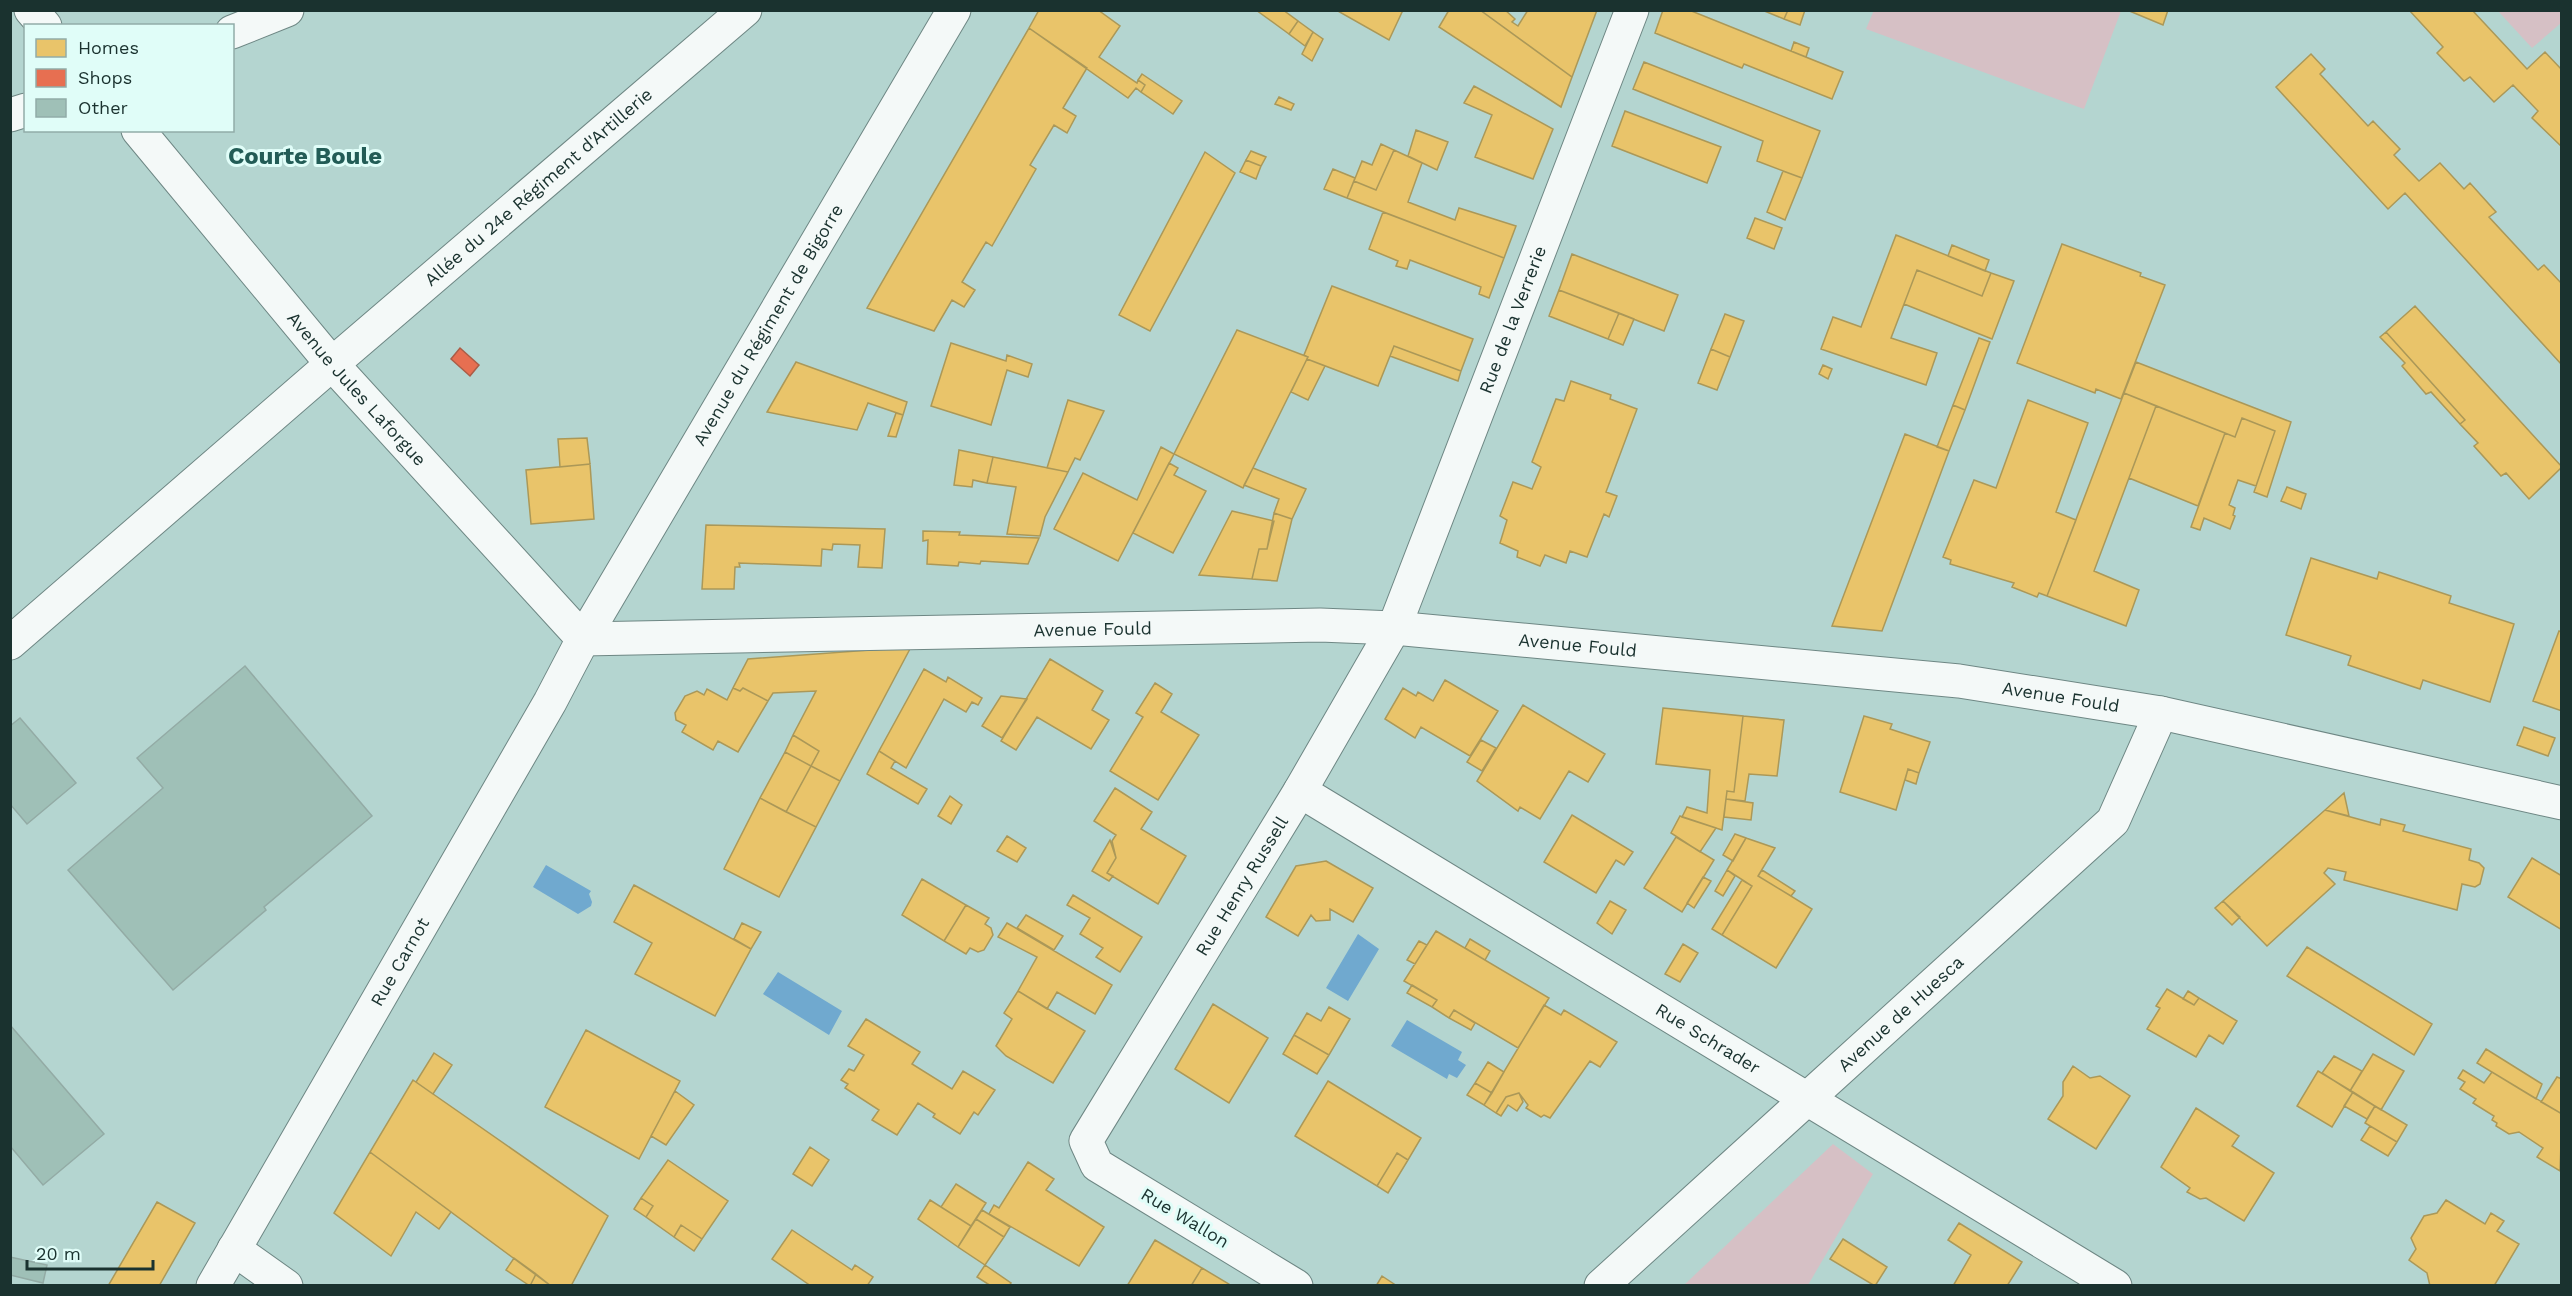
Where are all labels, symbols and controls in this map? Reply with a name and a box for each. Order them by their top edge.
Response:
legend [24,24,234,132]
text: Homes [78,37,139,58]
text: Shops [78,67,132,88]
street label: Allée du 24e Régiment d'Artillerie [420,83,656,290]
text: Other [78,97,128,118]
district label: Courte Boule [228,142,382,170]
street label: Avenue du Régiment de Bigorre [688,200,847,449]
street label: Rue de la Verrerie [1474,243,1550,396]
street label: Avenue Jules Laforgue [283,307,431,470]
street label: Avenue Fould [1033,617,1152,640]
street label: Avenue Fould [1518,629,1638,661]
street label: Avenue Fould [2001,677,2121,716]
street label: Rue Henry Russell [1191,812,1292,960]
street label: Rue Carnot [366,913,433,1010]
street label: Avenue de Huesca [1833,951,1968,1076]
street label: Rue Schrader [1652,998,1764,1078]
street label: Rue Wallon [1138,1183,1233,1252]
scale bar [27,1233,153,1271]
text: 20 m [36,1243,81,1264]

